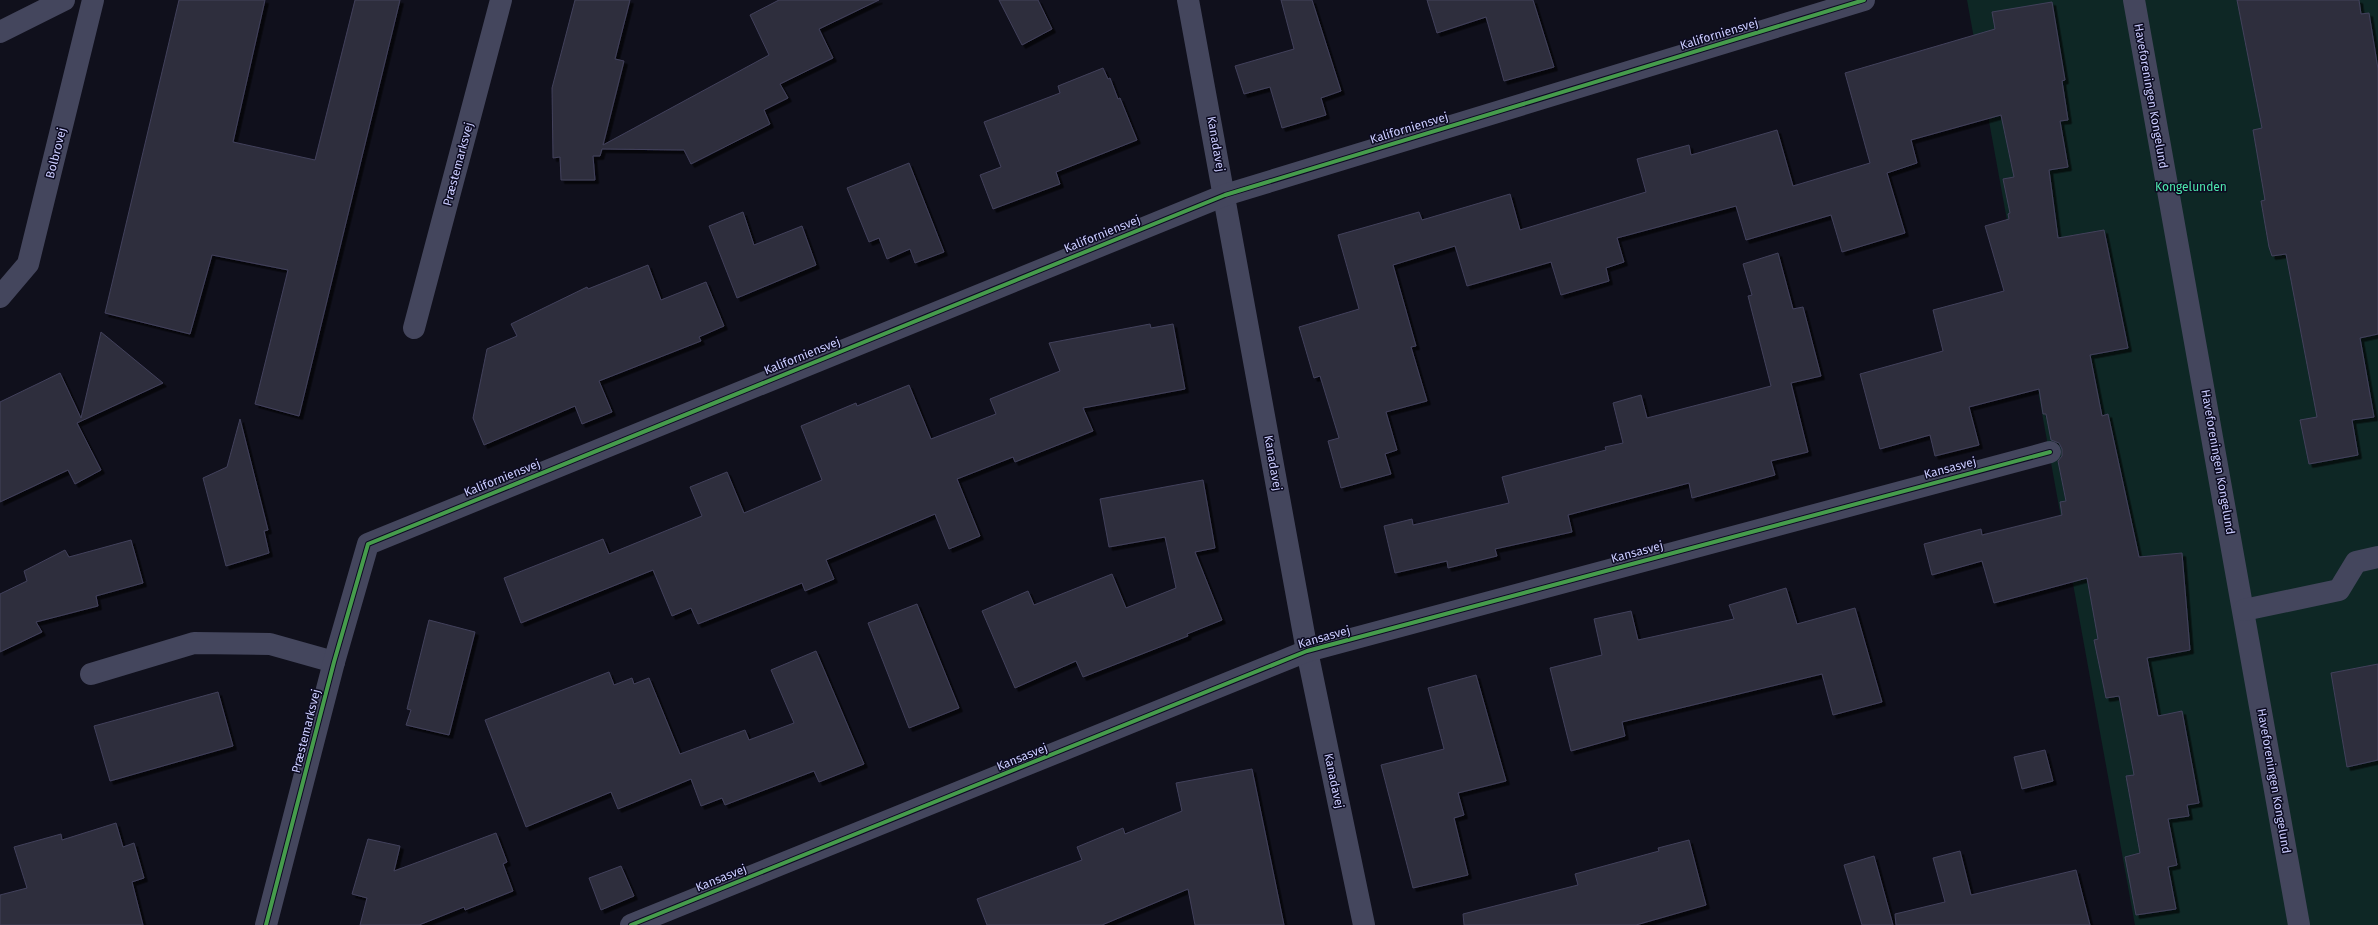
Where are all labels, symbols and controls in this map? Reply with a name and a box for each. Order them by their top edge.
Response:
street label: Kaliforniensvej [1678,15,1760,53]
street label: Haveforeningen Kongelund [2131,22,2171,170]
street label: Kaliforniensvej [1368,109,1450,147]
street label: Kanadavej [1204,115,1228,173]
street label: Præstemarksvej [440,121,476,207]
street label: Bolbrovej [43,126,69,180]
park label: Kongelunden [2155,180,2227,194]
street label: Kaliforniensvej [1062,212,1142,256]
street label: Kaliforniensvej [762,334,842,378]
street label: Haveforeningen Kongelund [2198,388,2238,536]
street label: Kanadavej [1261,434,1285,492]
street label: Kansasvej [1922,454,1978,482]
street label: Kaliforniensvej [462,456,542,500]
street label: Kansasvej [1609,538,1665,566]
street label: Kansasvej [1296,623,1352,651]
street label: Præstemarksvej [289,688,323,774]
street label: Haveforeningen Kongelund [2254,707,2294,855]
street label: Kansasvej [995,740,1049,774]
street label: Kanadavej [1321,752,1347,810]
street label: Kansasvej [694,861,748,895]

